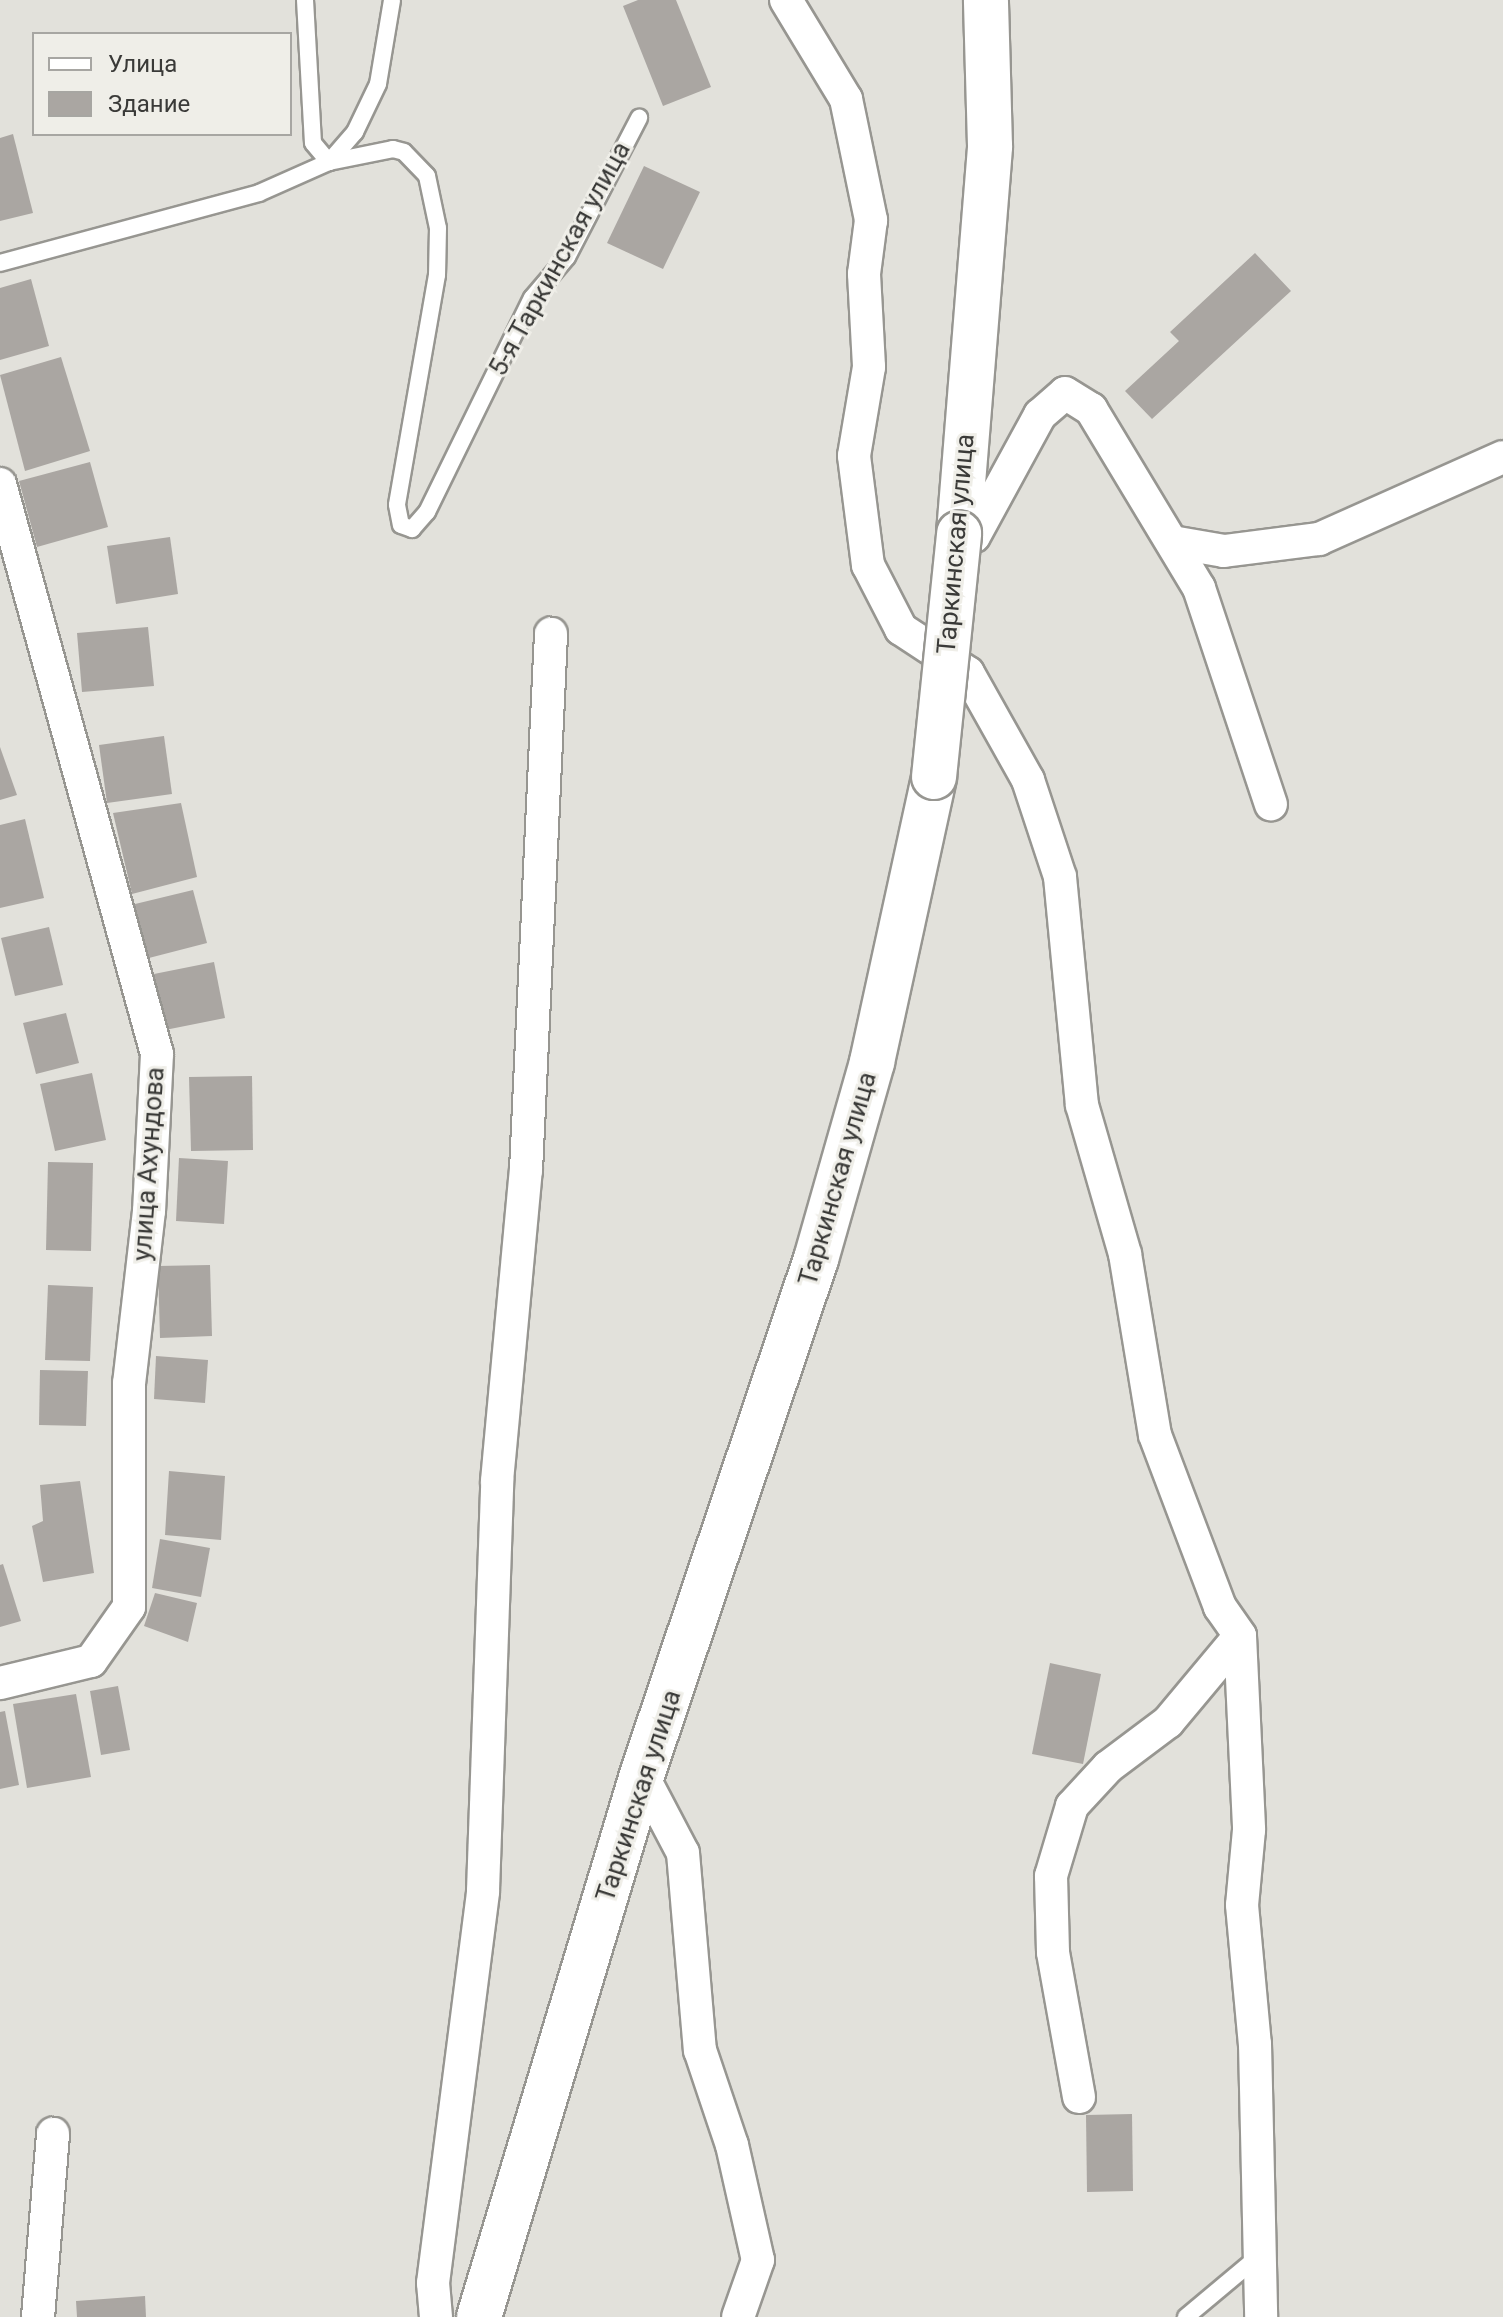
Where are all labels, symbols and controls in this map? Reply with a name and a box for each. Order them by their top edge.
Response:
legend [32,32,292,136]
text: Улица [108,50,177,78]
text: Здание [108,90,190,118]
street label: 5-я Таркинская улица [483,136,637,382]
street label: Таркинская улица [931,433,981,655]
street label: улица Ахундова [127,1066,171,1262]
street label: Таркинская улица [793,1069,883,1289]
street label: Таркинская улица [590,1686,688,1906]

